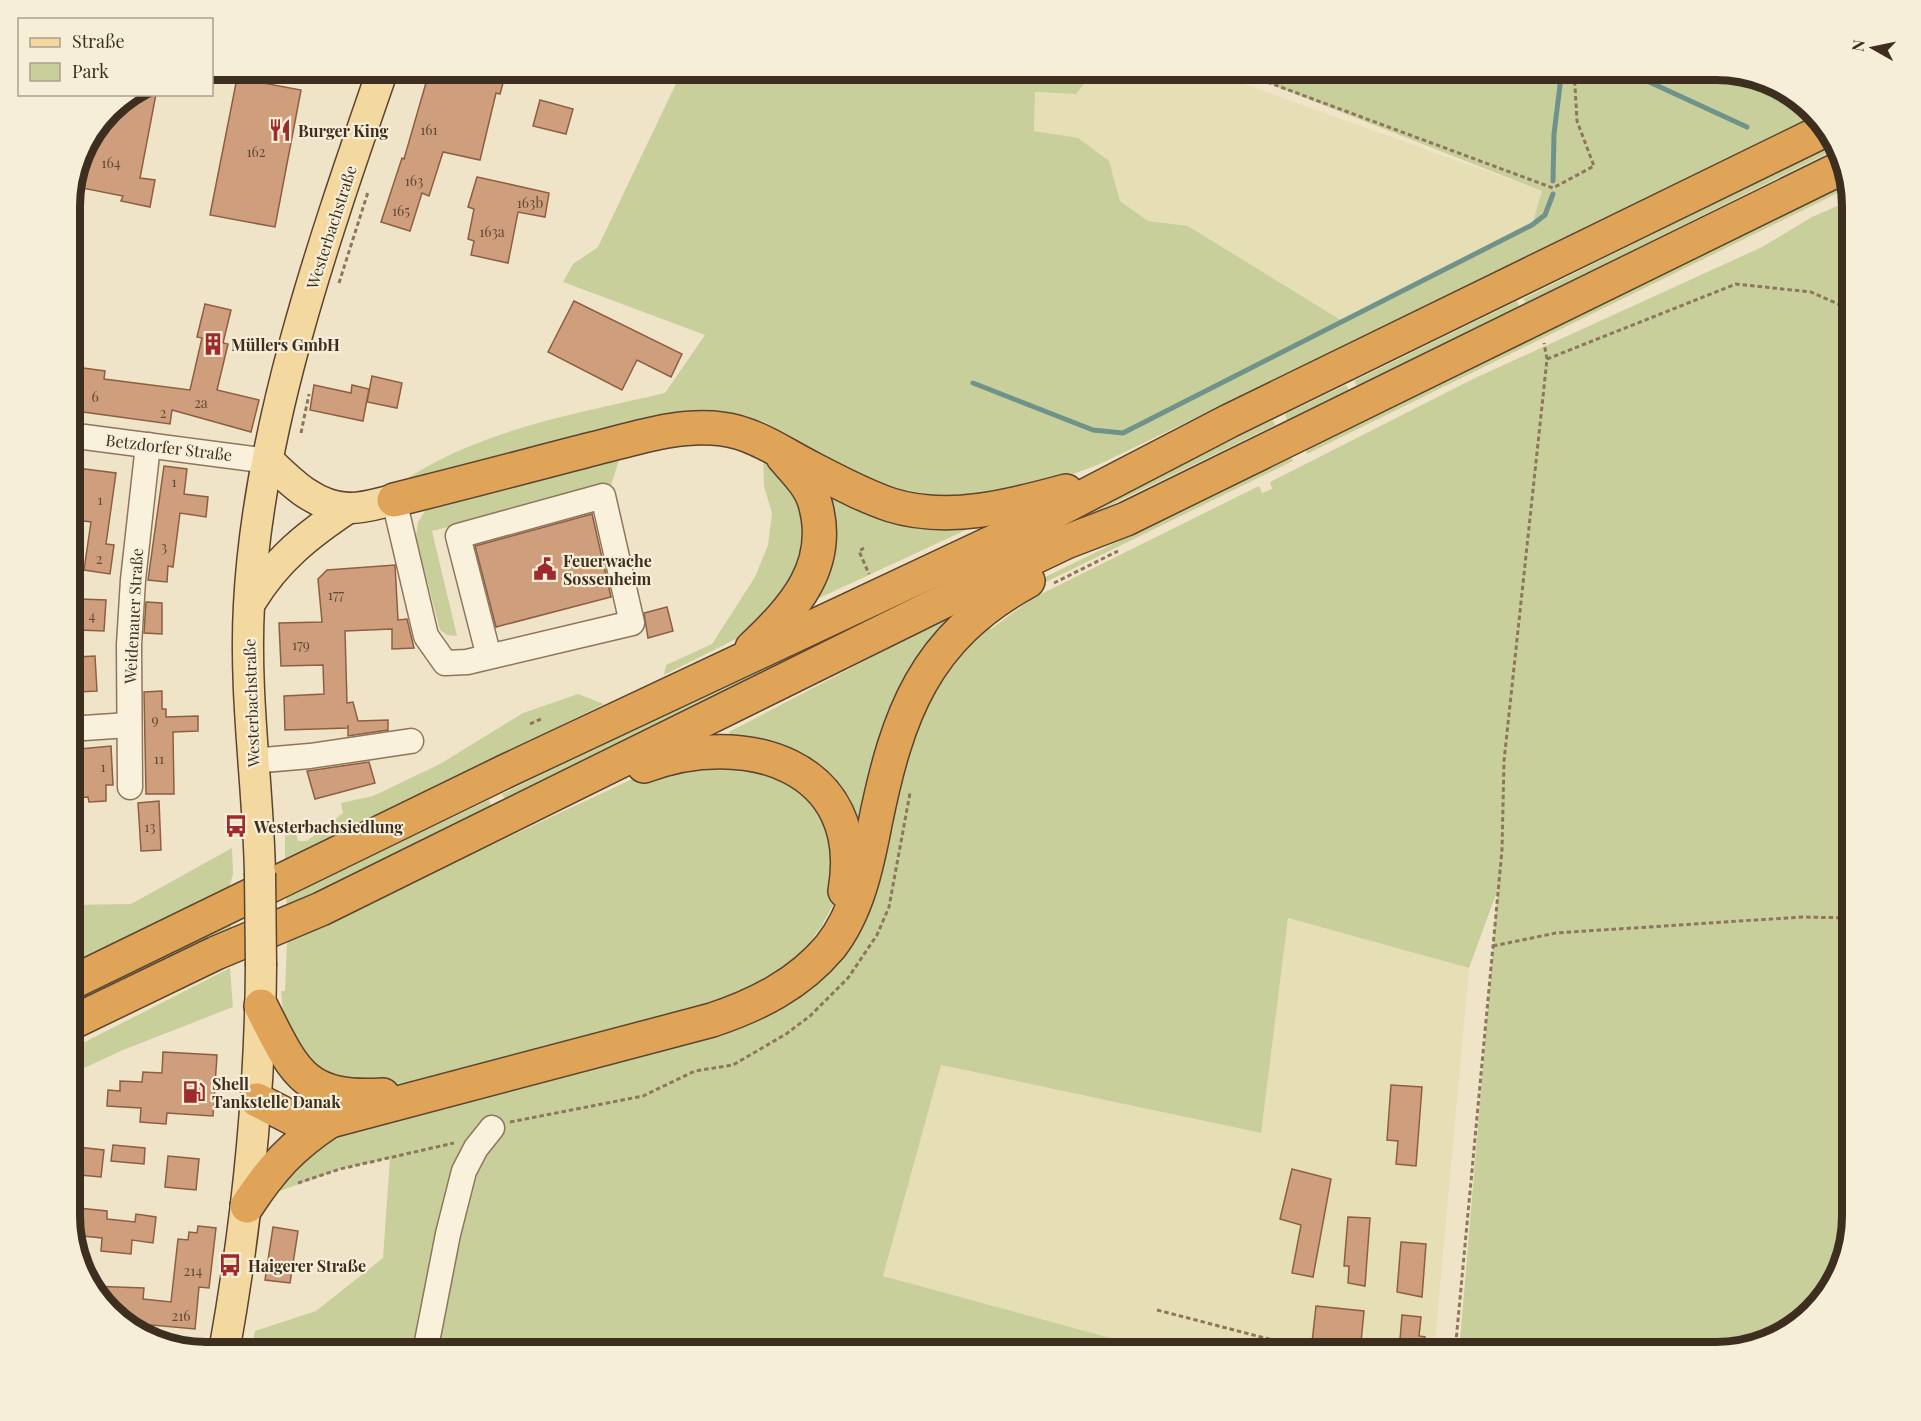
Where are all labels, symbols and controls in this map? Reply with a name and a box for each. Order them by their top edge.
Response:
legend [18,18,213,96]
north arrow [1843,18,1903,78]
text: Straße [72,29,125,53]
text: N [1846,38,1869,53]
text: Park [72,59,109,83]
restaurant icon: Burger King [267,117,293,143]
place label: Burger King [298,120,389,141]
house number: 161 [420,120,438,139]
house number: 162 [246,142,266,161]
house number: 164 [101,153,121,172]
street label: Westerbachstraße [301,163,361,292]
house number: 163 [405,171,423,190]
house number: 163b [517,193,543,212]
house number: 165 [392,201,410,220]
house number: 163a [479,222,505,241]
building icon: Müllers GmbH [200,331,226,357]
place label: Müllers GmbH [231,334,340,355]
house number: 6 [91,387,99,406]
house number: 2a [194,393,208,412]
house number: 2 [160,403,167,422]
street label: Betzdorfer Straße [105,429,233,465]
house number: 1 [171,472,177,491]
house number: 1 [97,490,103,509]
house number: 3 [161,537,167,556]
street label: Weidenauer Straße [119,548,147,685]
house number: 2 [96,549,103,568]
place label: Feuerwache Sossenheim [563,550,652,589]
public building icon: Feuerwache Sossenheim [532,556,558,582]
house number: 177 [328,585,345,604]
house number: 4 [89,606,96,625]
house number: 179 [292,635,310,654]
street label: Westerbachstraße [238,638,264,769]
house number: 9 [151,710,159,729]
house number: 11 [154,749,164,768]
house number: 1 [100,757,106,776]
bus stop icon: Westerbachsiedlung [223,813,249,839]
place label: Westerbachsiedlung [253,816,403,837]
house number: 13 [144,817,156,836]
place label: Shell Tankstelle Danak [212,1073,341,1112]
fuel station icon: Shell Tankstelle Danak [181,1079,207,1105]
bus stop icon: Haigerer Straße [217,1252,243,1278]
place label: Haigerer Straße [248,1255,366,1276]
house number: 214 [184,1261,202,1280]
house number: 216 [171,1306,191,1325]

